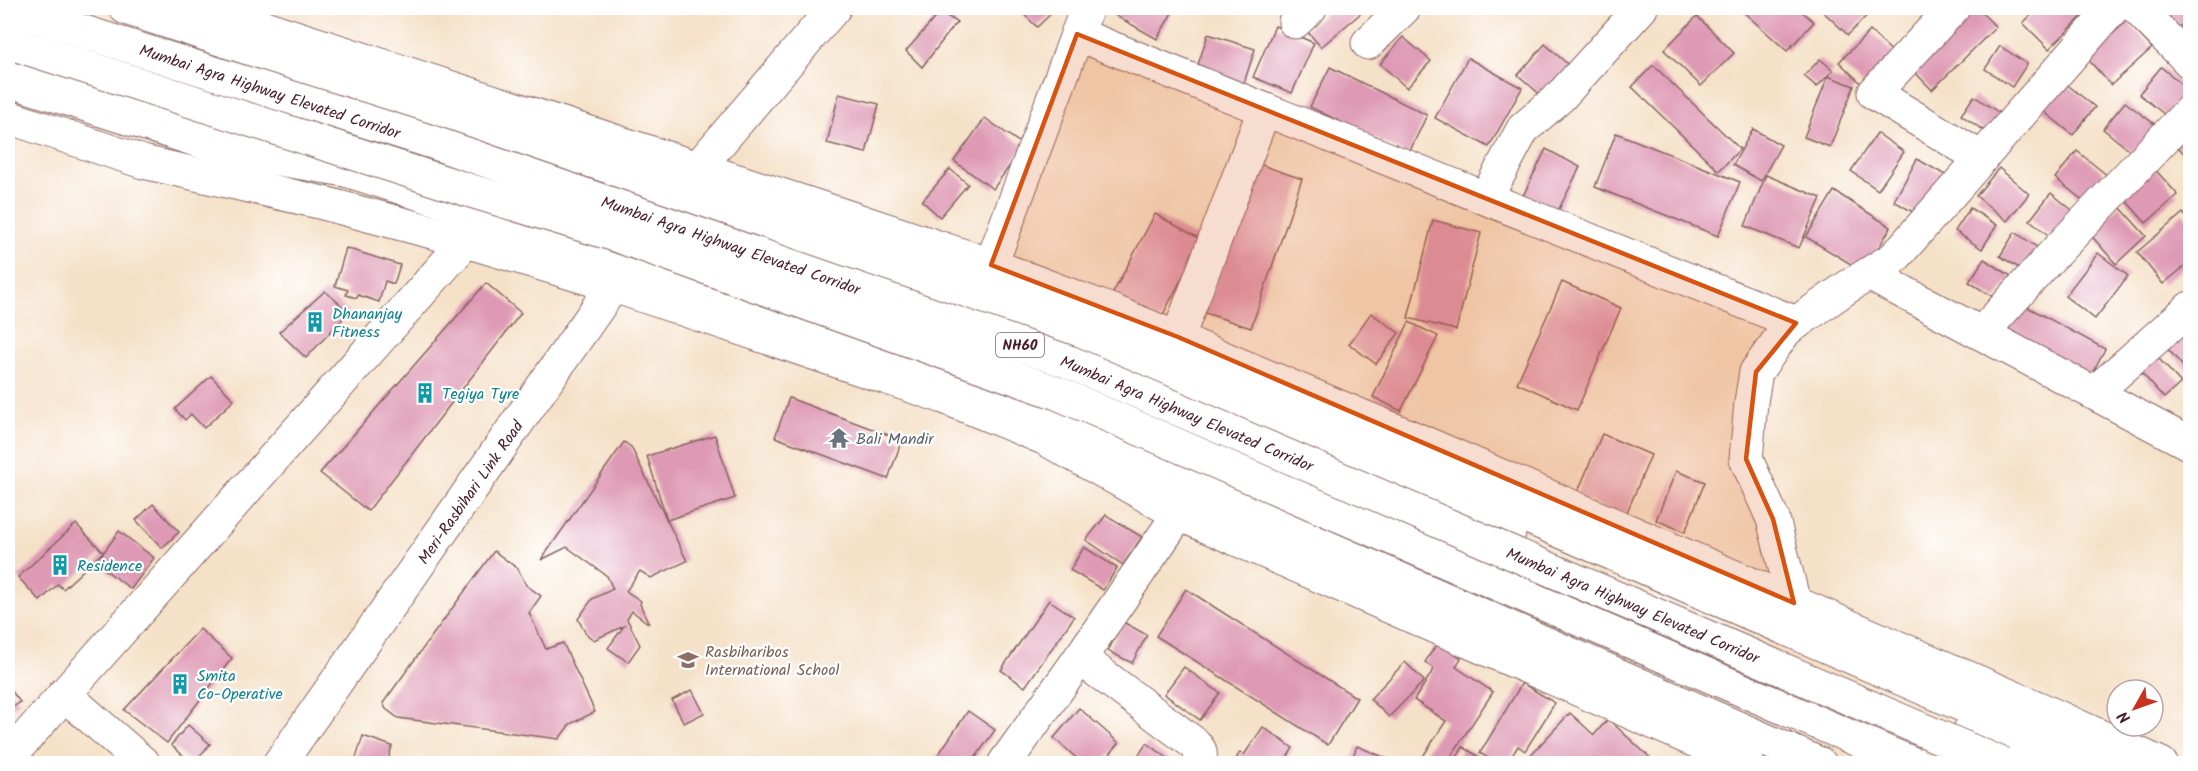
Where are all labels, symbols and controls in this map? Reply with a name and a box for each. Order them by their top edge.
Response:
street label: Mumbai Agra Highway Elevated Corridor [136,38,405,147]
street label: Mumbai Agra Highway Elevated Corridor [597,190,865,303]
place label: Dhananjay Fitness [332,302,403,345]
building icon: Dhananjay Fitness [303,310,327,334]
road number: NH60 [996,333,1044,357]
street label: Mumbai Agra Highway Elevated Corridor [1056,350,1318,480]
building icon: Tegiya Tyre [413,381,437,405]
place label: Tegiya Tyre [442,382,519,407]
street label: Meri-Rasbihari Link Road [412,415,531,570]
temple icon: Bali Mandir [827,426,851,450]
place label: Bali Mandir [856,427,935,452]
street label: Mumbai Agra Highway Elevated Corridor [1502,542,1764,672]
building icon: Residence [48,553,72,577]
place label: Residence [77,554,142,579]
place label: Rasbiharibos International School [705,640,840,683]
school or university icon: Rasbiharibos International School [676,648,700,672]
place label: Smita Co-Operative [197,664,283,707]
building icon: Smita Co-Operative [168,672,192,696]
north arrow [2105,678,2165,738]
text: N [2112,705,2137,729]

